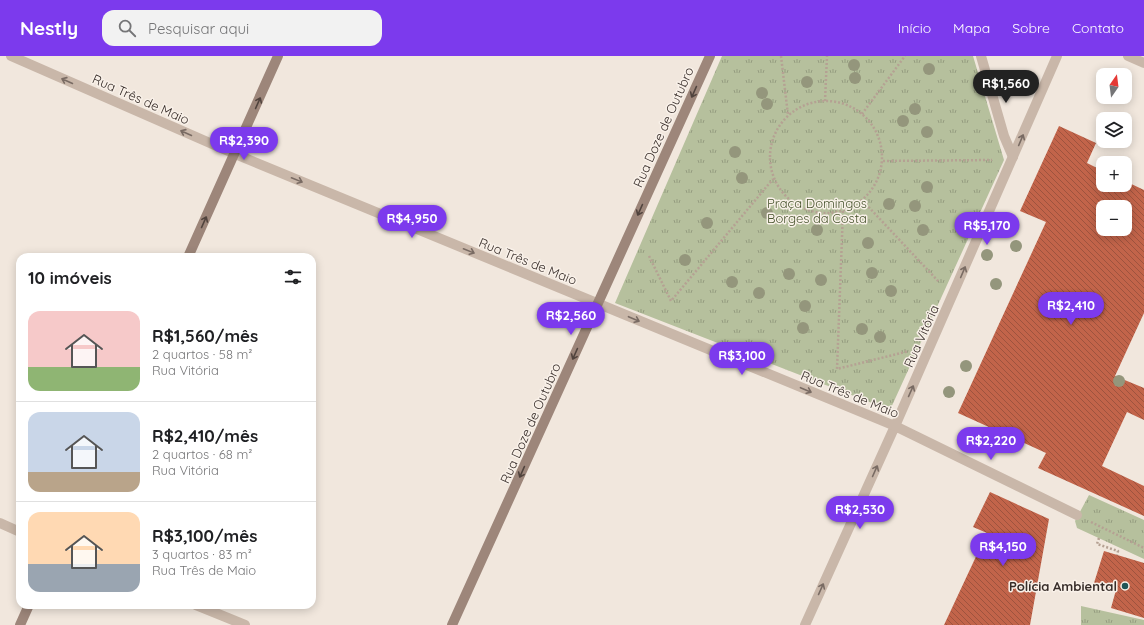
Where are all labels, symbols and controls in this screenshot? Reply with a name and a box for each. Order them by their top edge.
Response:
search box [102,10,382,46]
text: Nestly [20,16,78,40]
icon: search [116,17,138,39]
text: Pesquisar aqui [148,19,249,38]
text: Início [898,19,931,37]
text: Mapa [953,19,990,37]
text: Sobre [1012,19,1050,37]
text: Contato [1072,19,1124,37]
street label: Rua Doze de Outubro [629,64,697,190]
north arrow [1096,68,1132,104]
map controls [1096,68,1132,236]
street label: Rua Três de Maio [90,70,192,128]
pin: R$1,560 [969,70,1043,104]
text: R$1,560 [982,75,1030,91]
one-way arrow [62,77,74,84]
one-way arrow [690,85,697,97]
one-way arrow [254,97,262,109]
button: layers [1096,112,1132,148]
pin: R$2,390 [207,127,281,161]
one-way arrow [181,129,193,136]
text: R$2,390 [219,132,269,148]
one-way arrow [1017,134,1025,146]
button: + [1096,156,1132,192]
one-way arrow [290,177,302,184]
park label: Praça Domingos Borges da Costa [767,195,867,226]
button: − [1096,200,1132,236]
one-way arrow [636,204,643,216]
pin: R$4,950 [375,205,449,239]
text: R$4,950 [387,210,437,226]
pin: R$5,170 [950,212,1024,246]
one-way arrow [201,216,208,228]
text: R$5,170 [963,217,1011,233]
street label: Rua Três de Maio [477,234,579,288]
one-way arrow [462,247,474,255]
icon: filters [282,266,304,288]
one-way arrow [960,266,968,278]
text: 10 imóveis [28,267,112,288]
pin: R$2,410 [1034,292,1108,326]
text: R$2,410 [1047,297,1095,313]
pin: R$2,560 [534,302,608,336]
street label: Rua Vitória [900,302,942,370]
text: R$2,560 [546,307,596,323]
one-way arrow [628,315,640,323]
text: R$1,560/mês [152,325,258,346]
icon: home [60,327,108,375]
pin: R$3,100 [705,342,779,376]
text: 2 quartos · 58 m² [152,346,252,362]
text: R$3,100 [718,347,766,363]
one-way arrow [571,348,578,360]
street label: Rua Doze de Outubro [496,360,564,486]
text: Rua Vitória [152,362,219,378]
street label: Rua Três de Maio [799,367,901,421]
one-way arrow [908,385,915,397]
one-way arrow [799,387,811,394]
text: R$2,410/mês [152,425,258,446]
pin: R$2,220 [954,427,1028,461]
icon: home [60,428,108,476]
text: R$2,220 [966,432,1016,448]
text: 2 quartos · 68 m² [152,446,252,462]
text: Rua Vitória [152,462,219,478]
one-way arrow [517,466,525,478]
one-way arrow [872,466,879,478]
pin: R$2,530 [823,496,897,530]
text: R$2,530 [835,501,885,517]
text: R$3,100/mês [152,525,258,546]
icon: home [60,528,108,576]
pin: R$4,150 [966,533,1040,567]
text: R$4,150 [979,538,1027,554]
text: 3 quartos · 83 m² [152,546,252,562]
text: Rua Três de Maio [152,562,256,578]
place label: Polícia Ambiental [1009,578,1117,594]
marker: Polícia Ambiental [1120,581,1130,591]
one-way arrow [818,584,825,596]

